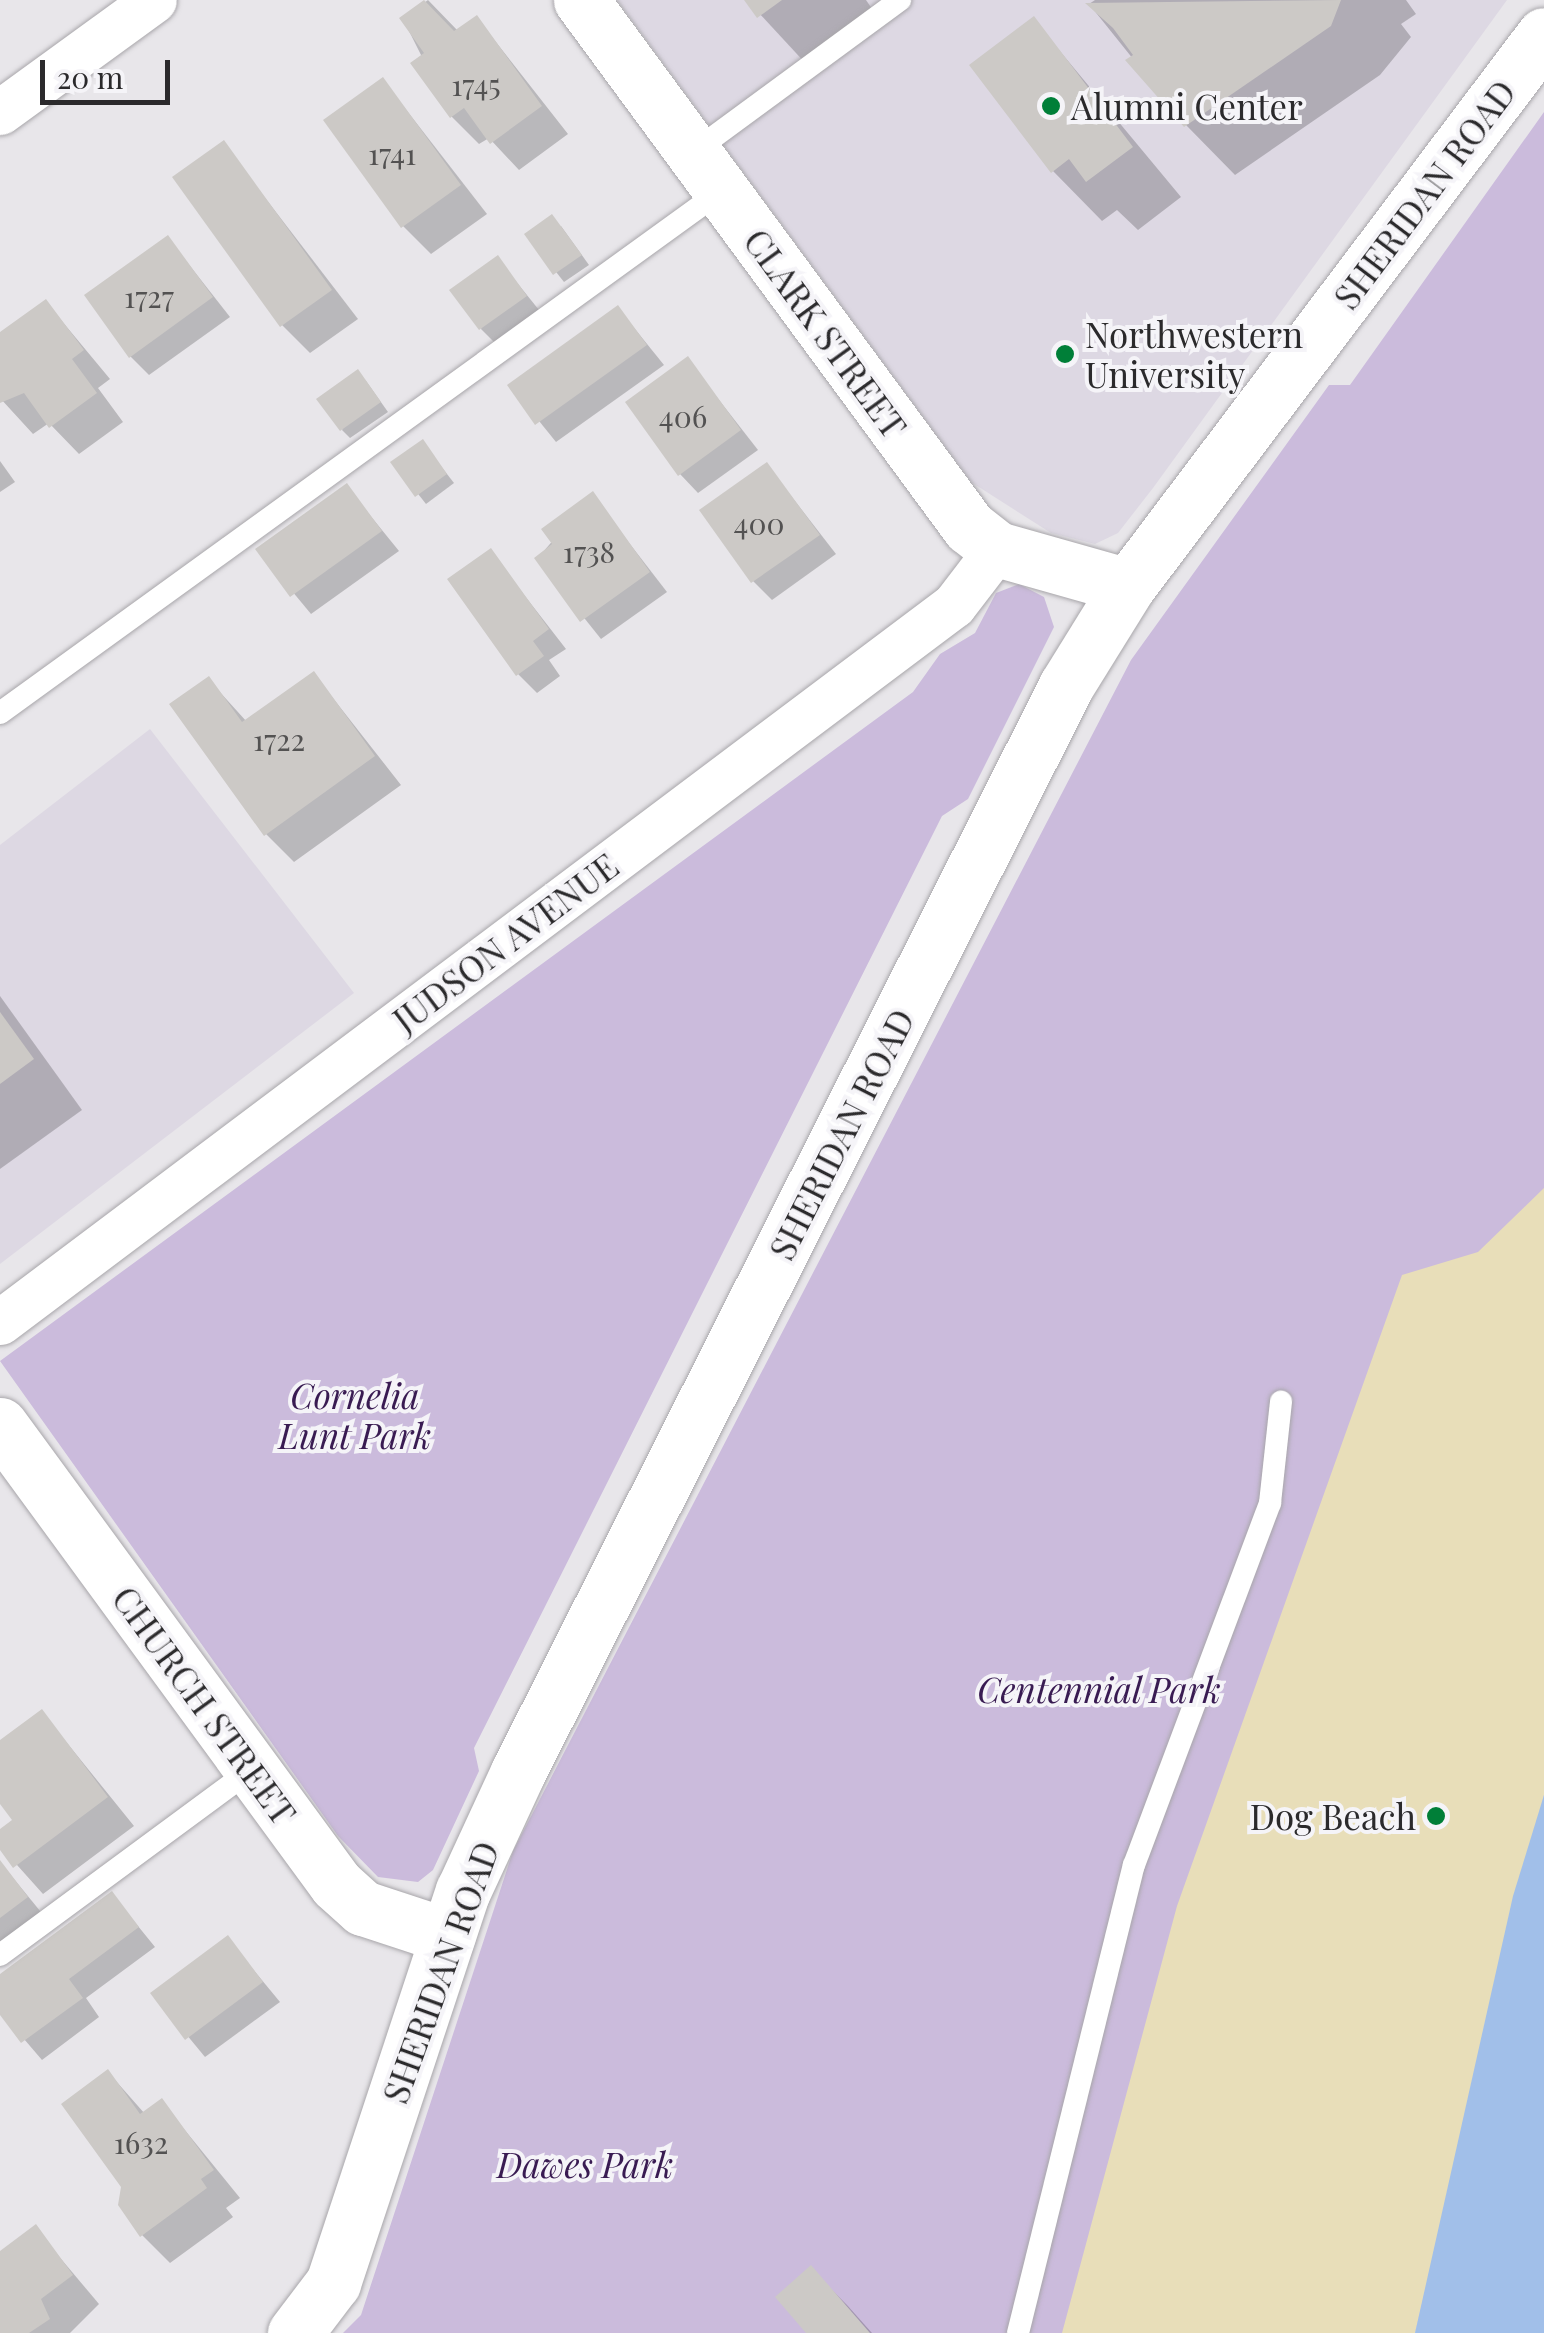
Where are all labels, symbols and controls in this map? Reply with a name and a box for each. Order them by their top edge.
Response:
scale bar [45,40,175,102]
text: 20 m [57,57,123,97]
house number: 1745 [451,66,501,102]
street label: SHERIDAN ROAD [1324,71,1524,317]
place label: Alumni Center [1071,85,1303,127]
marker: Alumni Center [1040,95,1062,117]
house number: 1741 [368,135,416,171]
street label: CLARK STREET [736,220,916,446]
house number: 1727 [124,278,174,314]
place label: Northwestern University [1085,313,1303,395]
marker: Northwestern University [1054,343,1076,365]
house number: 406 [659,398,707,434]
house number: 400 [734,505,784,541]
house number: 1738 [563,533,615,569]
house number: 1722 [253,721,305,757]
street label: JUDSON AVENUE [384,843,626,1041]
street label: SHERIDAN ROAD [760,1002,922,1266]
park label: Cornelia Lunt Park [279,1374,431,1456]
street label: CHURCH STREET [105,1578,305,1832]
park label: Centennial Park [976,1668,1222,1710]
place label: Dog Beach [1250,1795,1416,1837]
marker: Dog Beach [1425,1805,1447,1827]
street label: SHERIDAN ROAD [373,1835,507,2109]
house number: 1632 [114,2124,168,2160]
park label: Dawes Park [497,2143,673,2185]

